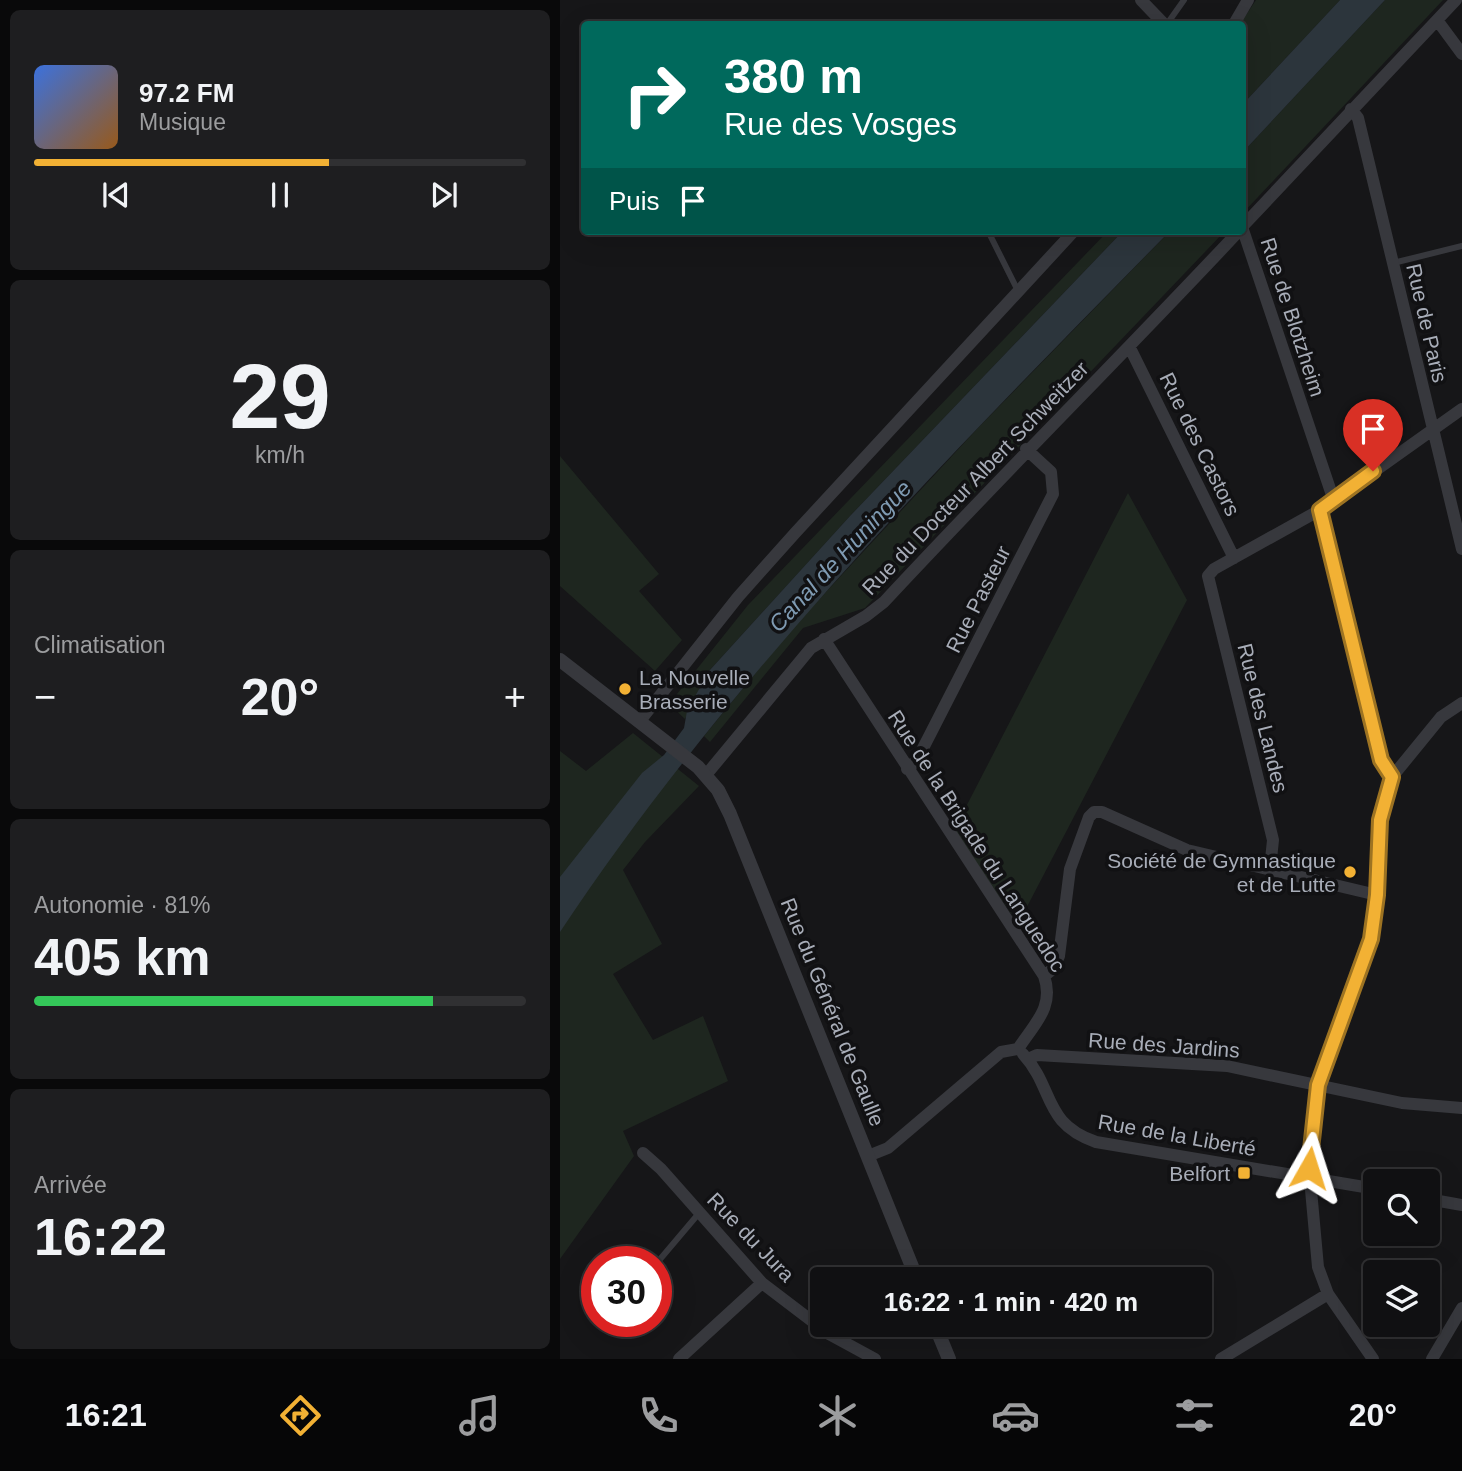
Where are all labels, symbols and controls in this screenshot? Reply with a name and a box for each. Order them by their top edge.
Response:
icon: right [609,49,700,140]
text: 380 m [724,49,863,103]
text: 97.2 FM [139,78,234,108]
text: Rue des Vosges [724,106,957,142]
text: Musique [139,109,226,135]
icon: previous [97,176,135,214]
icon: pause [261,176,299,214]
icon: next [425,176,463,214]
icon: arrive [674,182,712,220]
text: Puis [609,186,660,216]
street label: Rue de Blotzheim [1256,235,1330,399]
street label: Rue de Paris [1402,261,1452,385]
text: 29 [229,346,331,447]
street label: Rue du Docteur Albert Schweitzer [857,357,1093,599]
street label: Rue des Castors [1155,369,1245,519]
pin [1343,399,1403,471]
icon: arrive [1354,410,1392,448]
text: km/h [255,442,305,468]
water label: Canal de Huningue [763,475,917,637]
street label: Rue Pasteur [941,542,1015,656]
text: Climatisation [34,632,166,658]
street label: Rue des Landes [1233,641,1293,795]
place label: La Nouvelle Brasserie [639,666,750,713]
text: 20° [241,668,319,726]
text: − [34,676,56,718]
text: + [504,676,526,718]
marker: La Nouvelle Brasserie [617,681,633,697]
street label: Rue de la Brigade du Languedoc [884,706,1070,976]
place label: Société de Gymnastique et de Lutte [1107,849,1336,896]
marker: Société de Gymnastique et de Lutte [1342,864,1358,880]
text: Autonomie · 81% [34,892,210,918]
street label: Rue du Général de Gaulle [777,895,889,1129]
text: 405 km [34,928,210,986]
street label: Rue des Jardins [1088,1028,1240,1062]
street label: Rue de la Liberté [1096,1110,1258,1160]
position arrow [1272,1131,1346,1205]
place label: Belfort [1169,1162,1230,1185]
marker: Belfort [1236,1165,1252,1181]
map controls [1363,1169,1440,1337]
button: search [1363,1169,1440,1246]
text: Arrivée [34,1172,107,1198]
street label: Rue du Jura [703,1188,799,1286]
text: 16:22 [34,1208,167,1266]
speed limit sign: 30 [581,1246,672,1337]
button: layers [1363,1260,1440,1337]
text: 16:22 · 1 min · 420 m [884,1287,1138,1317]
icon: directions [276,1391,325,1440]
icon: music [455,1391,504,1440]
icon: phone [634,1391,683,1440]
icon: climate [813,1391,862,1440]
icon: car [991,1391,1040,1440]
icon: filters [1170,1391,1219,1440]
text: 16:21 [65,1397,147,1433]
text: 20° [1349,1397,1397,1433]

